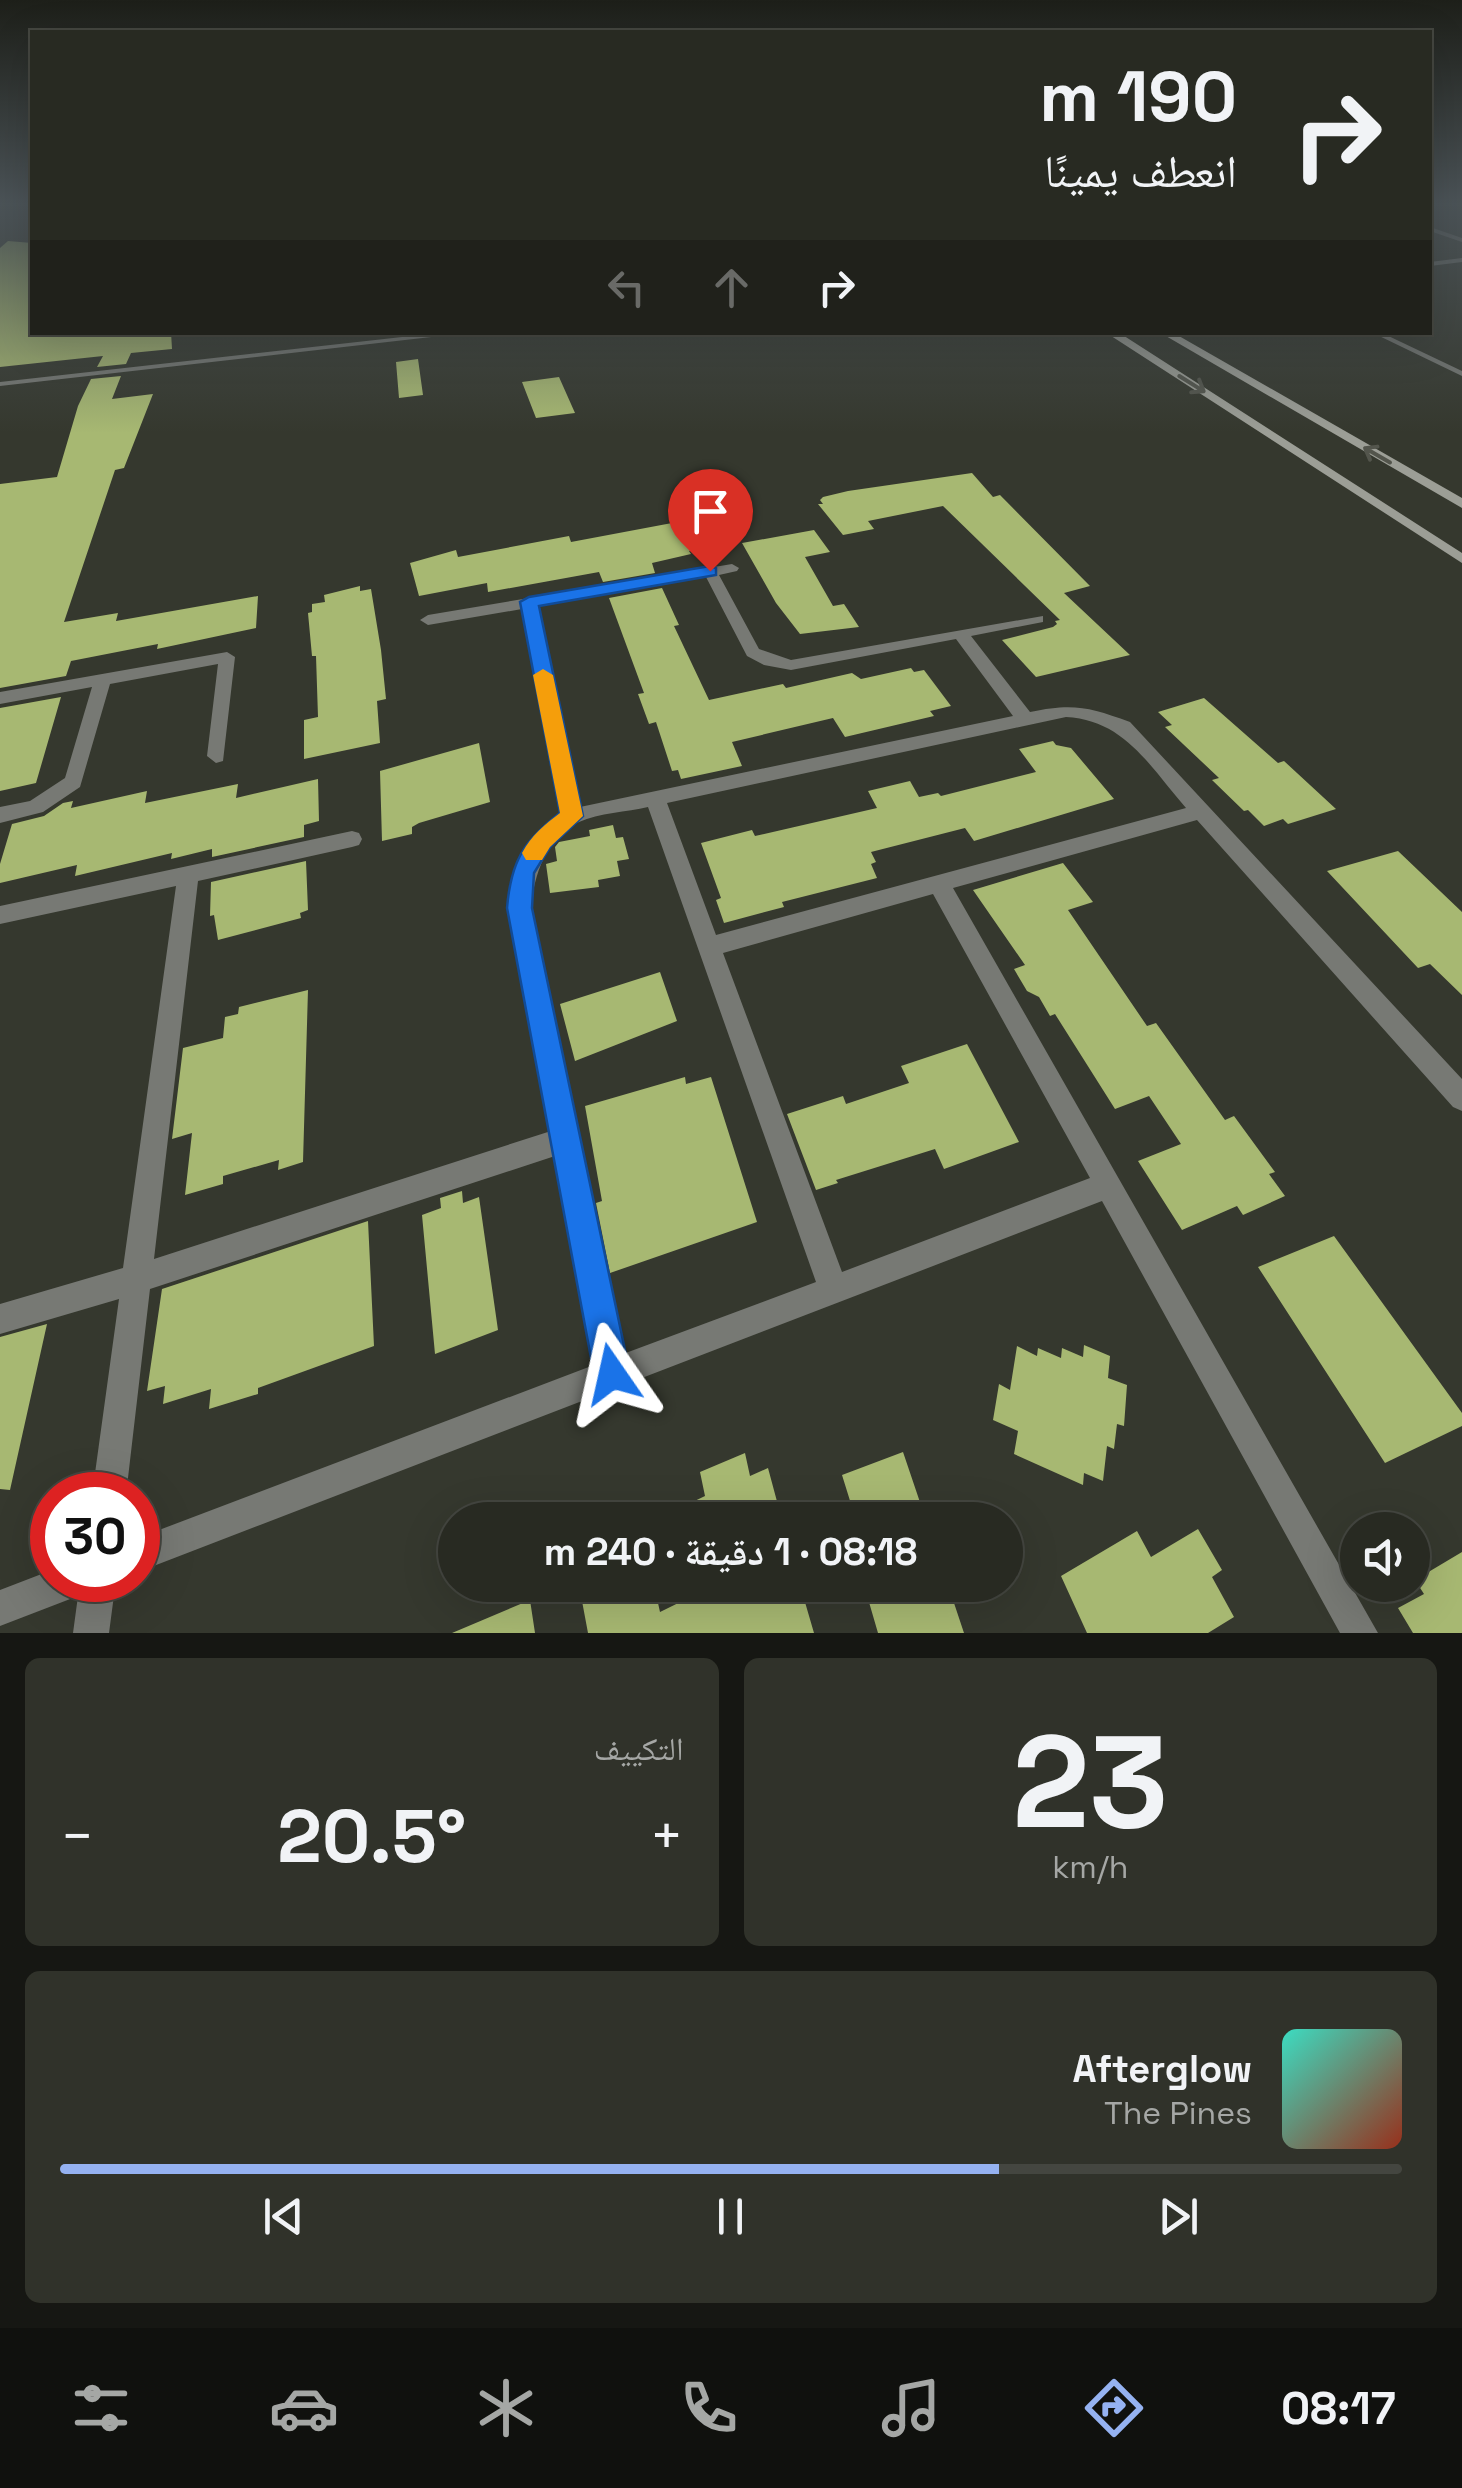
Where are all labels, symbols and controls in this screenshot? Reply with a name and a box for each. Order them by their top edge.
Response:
text: 190 m [1039,52,1237,141]
icon: right [1272,70,1402,200]
text: انعطف يمينًا [1044,143,1237,200]
icon: left [599,260,654,315]
icon: ahead [704,260,759,315]
icon: right [809,260,864,315]
one-way arrow [1178,374,1206,394]
one-way arrow [1364,445,1392,465]
pin [668,469,753,572]
icon: arrive [683,484,738,539]
position arrow [560,1322,664,1426]
speed limit sign: 30 [30,1472,160,1602]
map controls [1340,1512,1430,1602]
button: sound [1340,1512,1430,1602]
text: 08:18 · 1 دقيقة · 240 m [544,1528,917,1576]
text: 23 [1012,1699,1168,1865]
text: التكييف [594,1729,684,1769]
text: 20.5° [277,1788,466,1884]
text: − [60,1801,94,1871]
text: + [649,1801,684,1871]
text: km/h [1052,1847,1128,1887]
text: Afterglow [1072,2045,1252,2093]
text: The Pines [1104,2093,1252,2133]
icon: previous [256,2189,311,2244]
icon: pause [703,2189,758,2244]
icon: next [1151,2189,1206,2244]
icon: filters [66,2373,136,2443]
icon: car [269,2373,339,2443]
icon: climate [471,2373,541,2443]
icon: phone [674,2373,744,2443]
icon: music [876,2373,946,2443]
icon: directions [1079,2373,1149,2443]
text: 08:17 [1281,2380,1396,2437]

